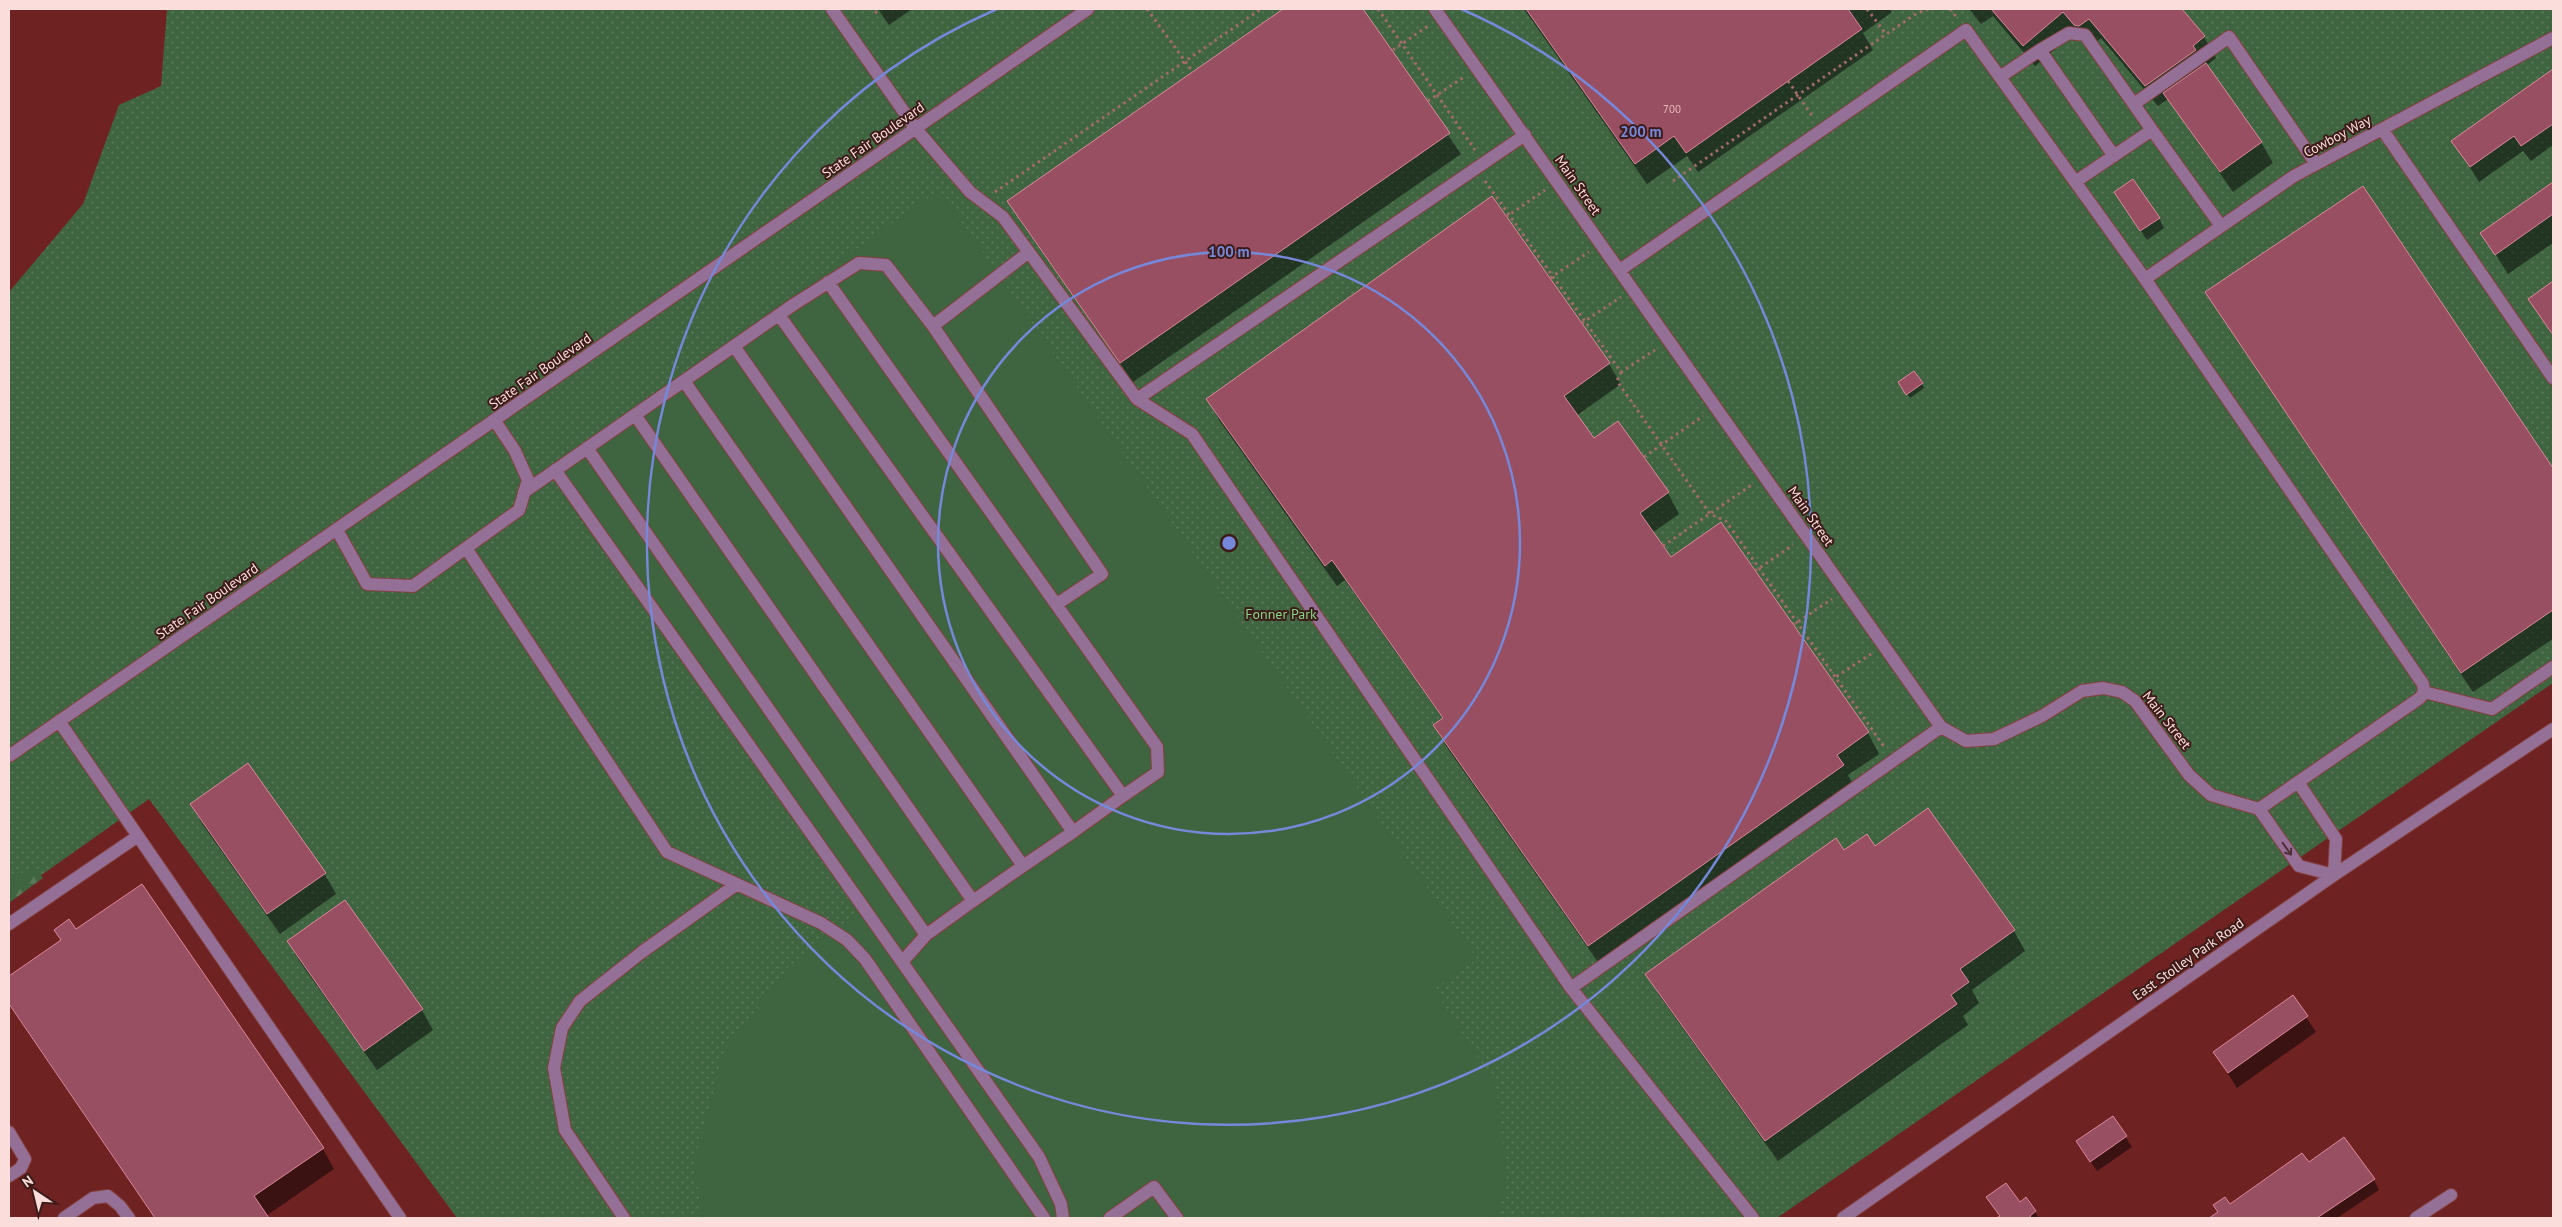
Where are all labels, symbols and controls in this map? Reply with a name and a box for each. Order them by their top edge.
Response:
street label: State Fair Boulevard [818,98,928,182]
house number: 700 [1663,102,1681,116]
street label: Cowboy Way [2300,110,2374,161]
text: 200 m [1620,122,1662,141]
street label: Main Street [1551,152,1605,219]
text: 100 m [1208,242,1250,261]
street label: State Fair Boulevard [485,329,595,413]
street label: Main Street [1784,483,1838,550]
centre of rings [1220,534,1238,552]
street label: State Fair Boulevard [152,559,262,643]
park label: Fonner Park [1245,605,1317,623]
street label: Main Street [2139,687,2195,753]
one-way arrow [2282,841,2292,855]
street label: East Stolley Park Road [2129,914,2247,1004]
north arrow [10,1167,60,1217]
text: N [19,1171,36,1191]

